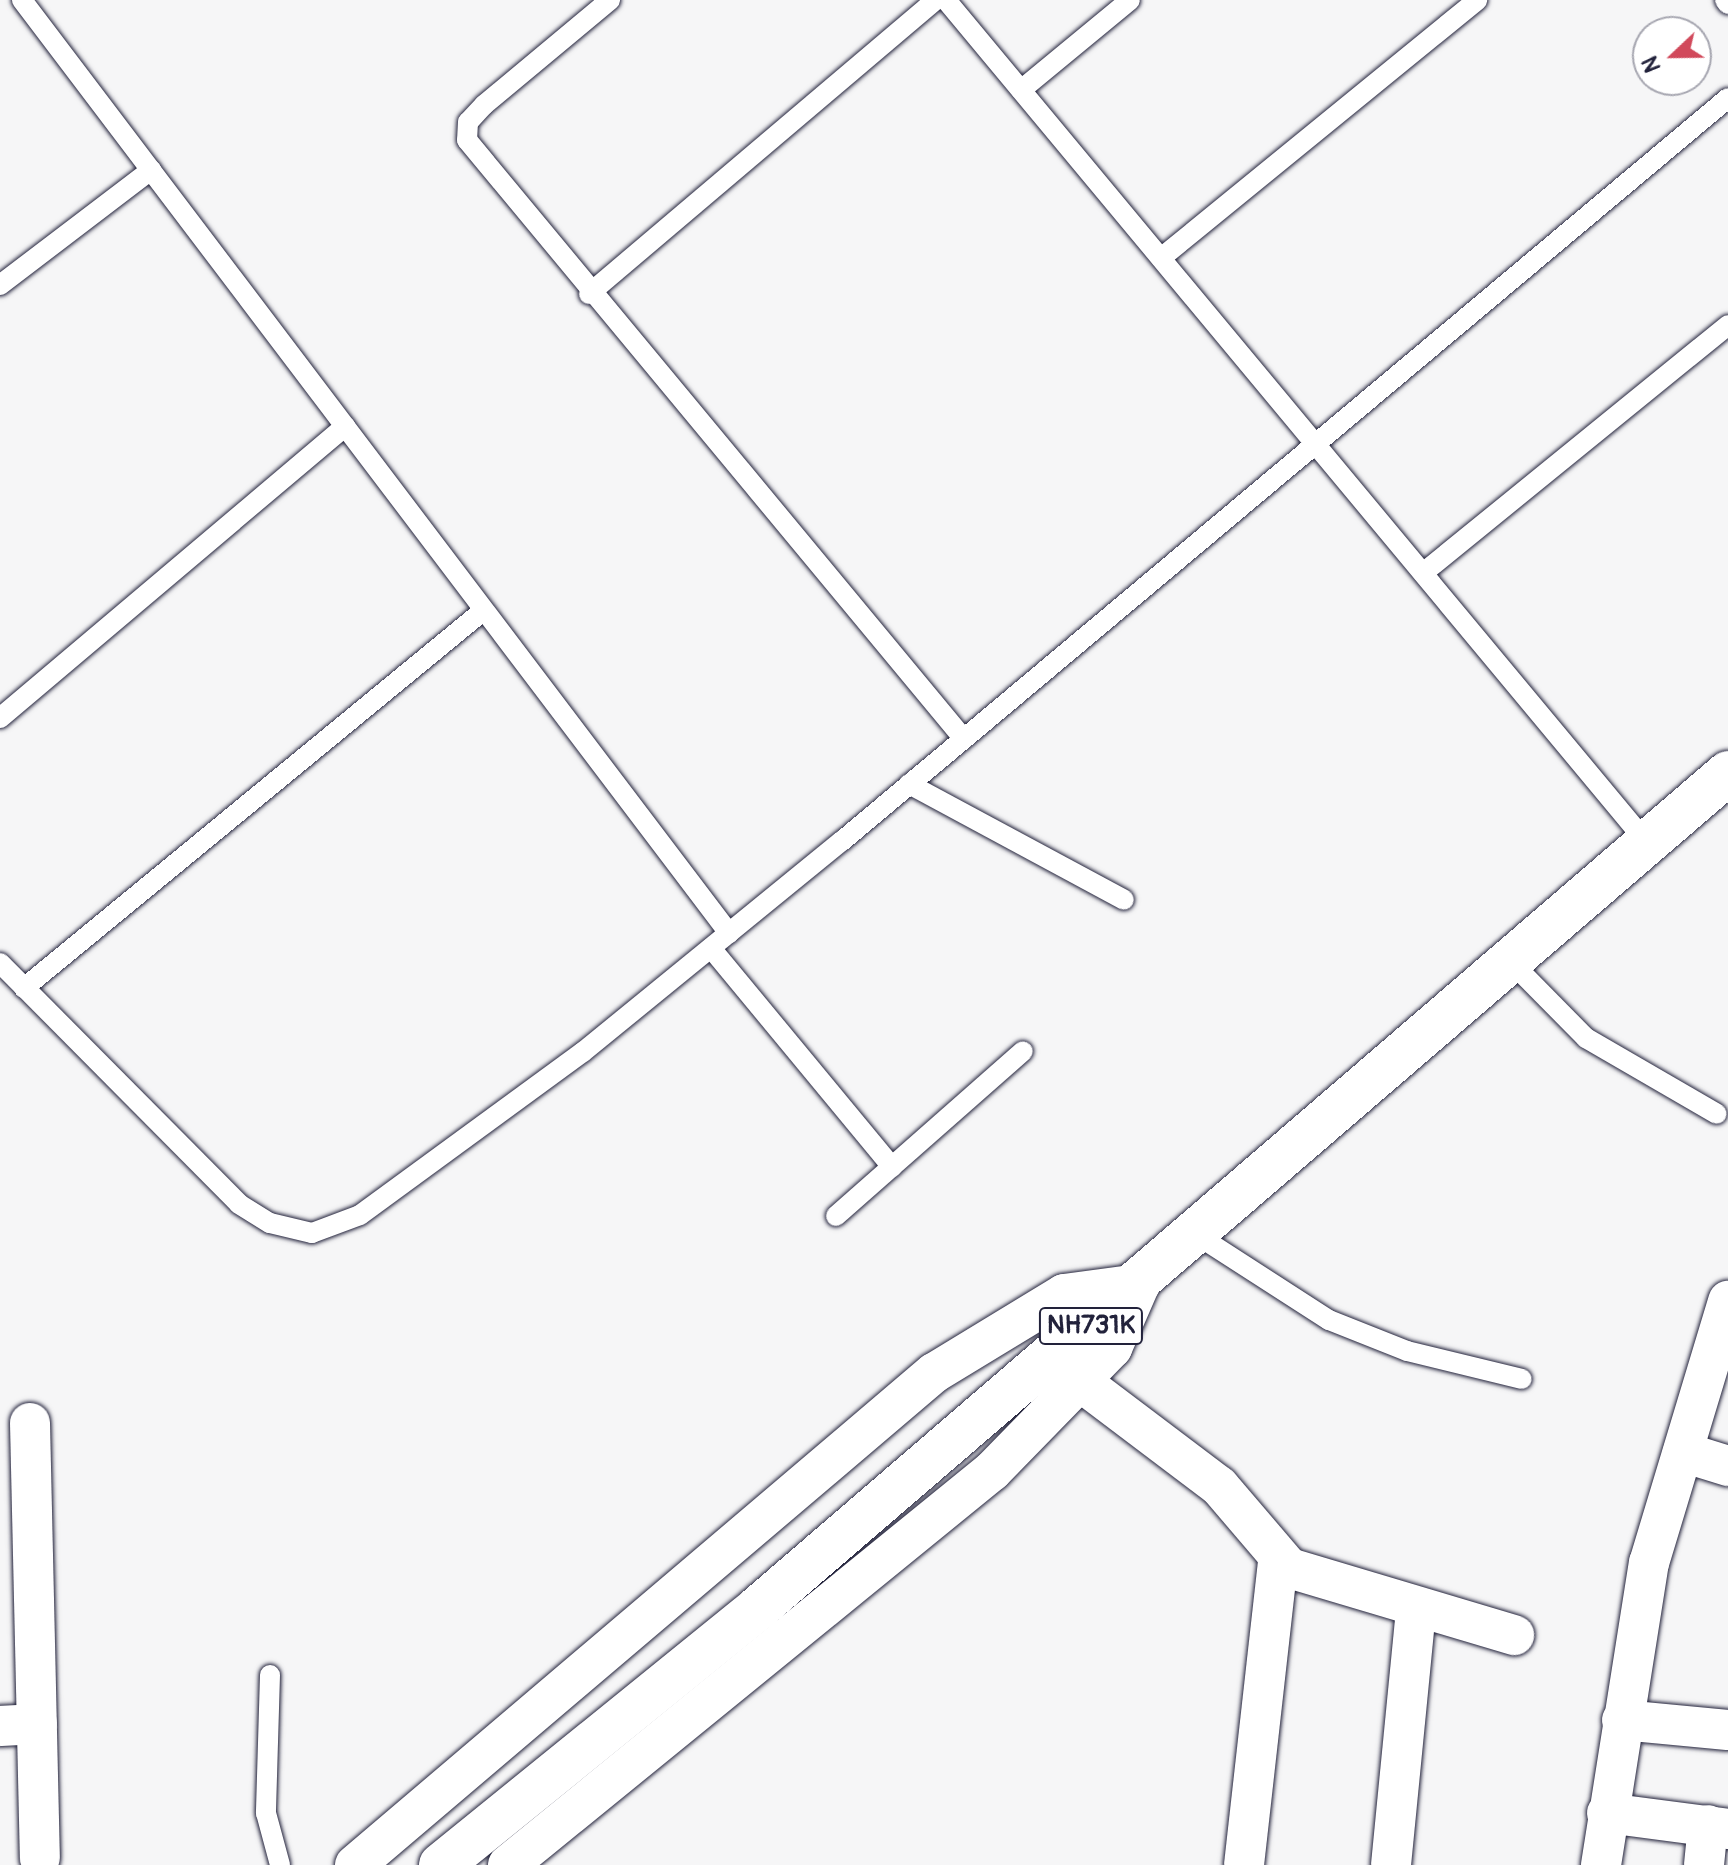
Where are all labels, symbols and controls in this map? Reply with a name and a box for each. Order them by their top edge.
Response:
north arrow [1632,16,1712,96]
text: N [1636,52,1667,76]
road number: NH731K [1037,1304,1145,1348]

